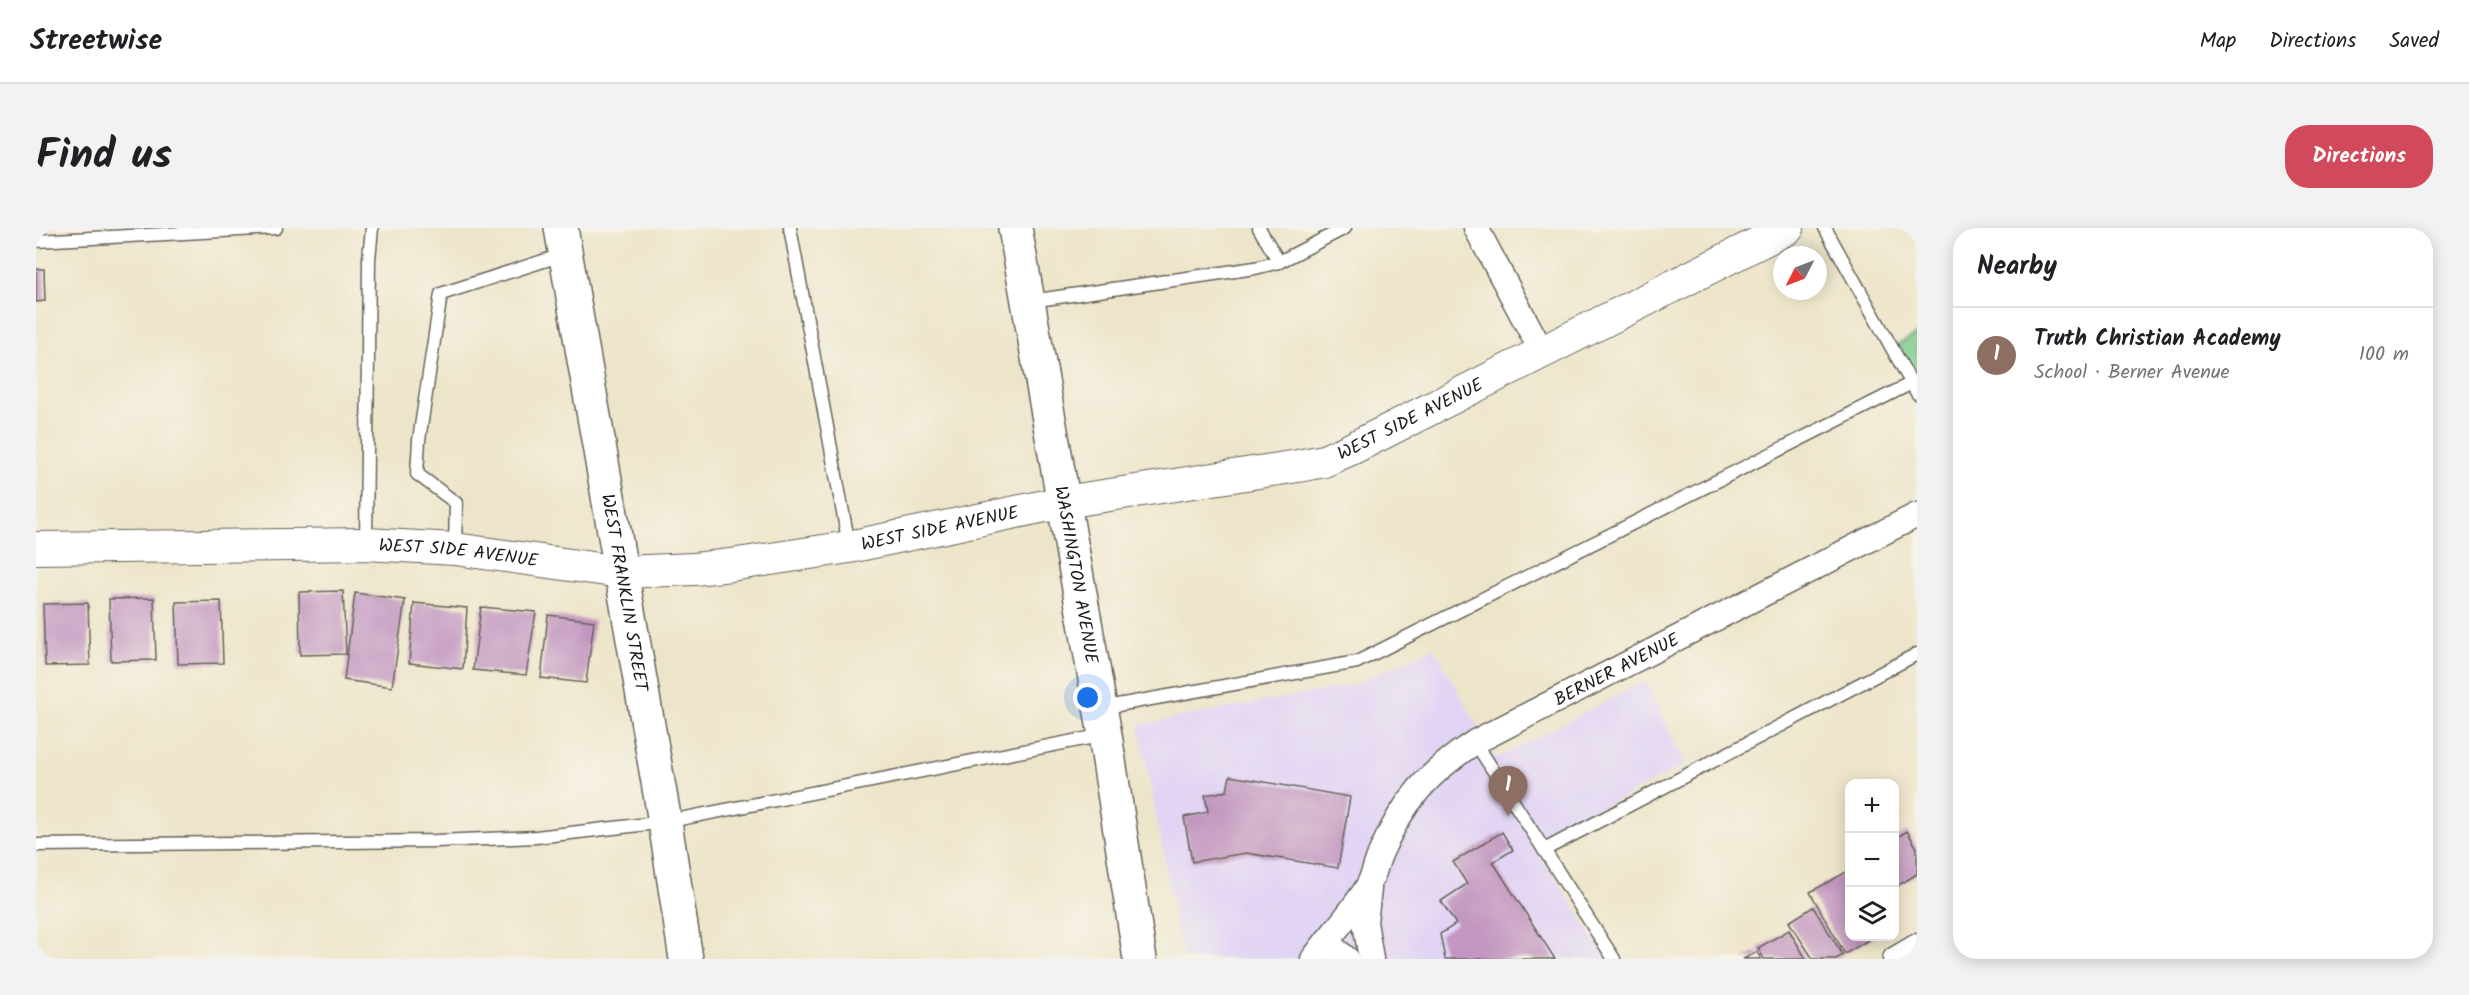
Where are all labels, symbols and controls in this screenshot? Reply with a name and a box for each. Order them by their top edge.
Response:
text: Streetwise [30,19,162,64]
text: Map [2200,25,2236,58]
text: Directions [2269,25,2356,58]
text: Saved [2389,25,2439,58]
text: Find us [36,123,172,190]
button: Directions [2285,125,2433,188]
north arrow [1773,246,1827,300]
text: Nearby [1977,246,2057,288]
text: Truth Christian Academy [2034,322,2281,357]
text: 1 [1993,339,2000,371]
text: 100 m [2359,339,2409,371]
text: School · Berner Avenue [2034,357,2230,389]
street label: WEST SIDE AVENUE [1333,371,1489,469]
street label: WASHINGTON AVENUE [1045,484,1105,666]
street label: WEST FRANKLIN STREET [592,492,655,695]
street label: WEST SIDE AVENUE [859,499,1022,560]
street label: WEST SIDE AVENUE [378,532,540,576]
street label: BERNER AVENUE [1549,626,1685,715]
your location [1073,683,1102,712]
pin: 1 [1488,766,1528,816]
map controls [1845,779,1899,941]
button: + [1845,779,1899,833]
button: − [1845,833,1899,887]
button: layers [1845,887,1899,941]

